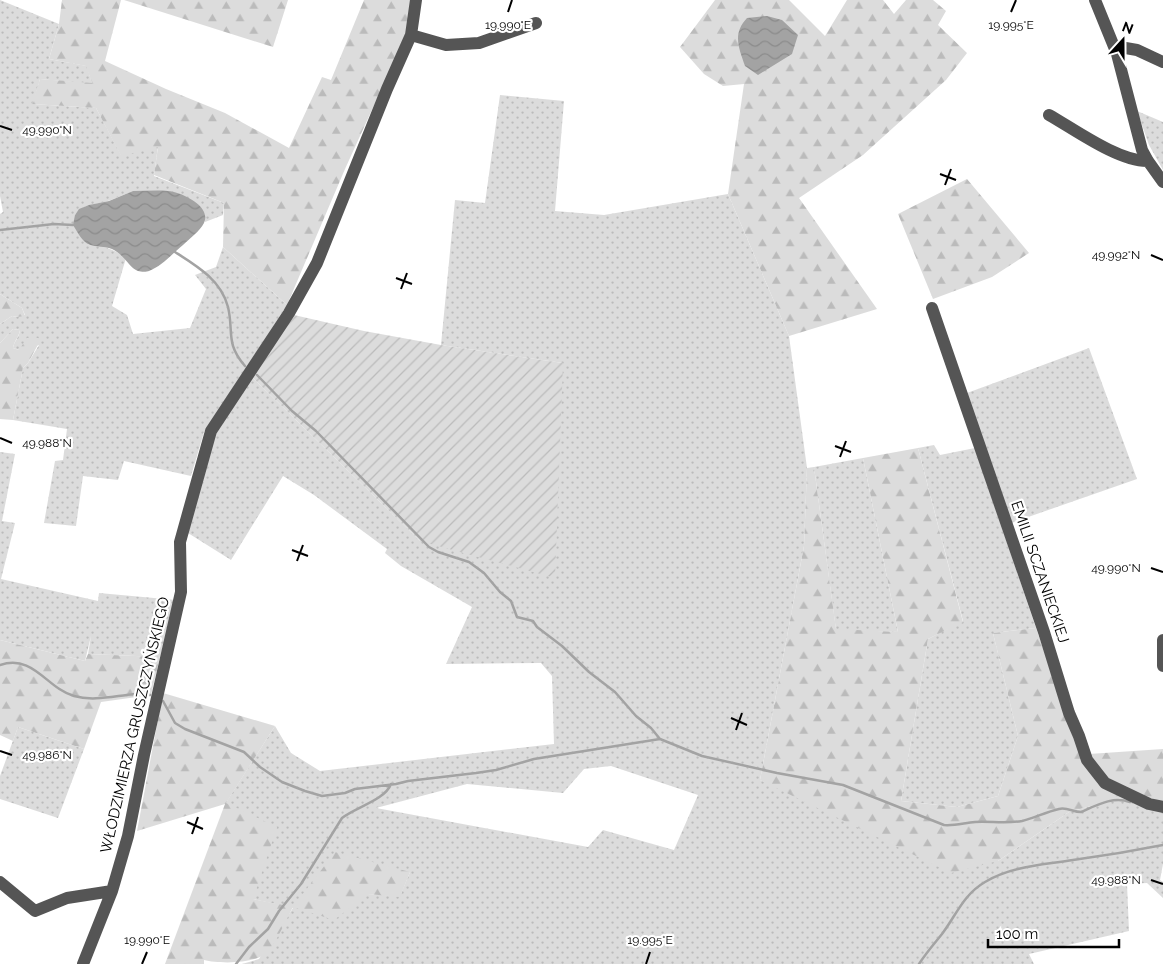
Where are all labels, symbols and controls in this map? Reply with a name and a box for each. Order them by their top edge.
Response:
north arrow [1098,15,1148,65]
text: 19.990°E [485,18,531,32]
text: 19.995°E [988,18,1034,32]
text: N [1120,18,1136,37]
text: 49.990°N [22,123,72,137]
text: 49.992°N [1092,248,1140,262]
text: 49.988°N [22,436,72,450]
street label: EMILII SCZANIECKIEJ [1007,499,1073,645]
text: 49.990°N [1091,561,1141,575]
street label: WŁODZIMIERZA GRUSZCZYŃSKIEGO [97,595,173,855]
text: 49.986°N [22,748,72,762]
text: 49.988°N [1091,873,1141,887]
scale bar [988,916,1119,948]
text: 100 m [996,925,1038,943]
text: 19.990°E [124,933,170,947]
text: 19.995°E [627,933,673,947]

